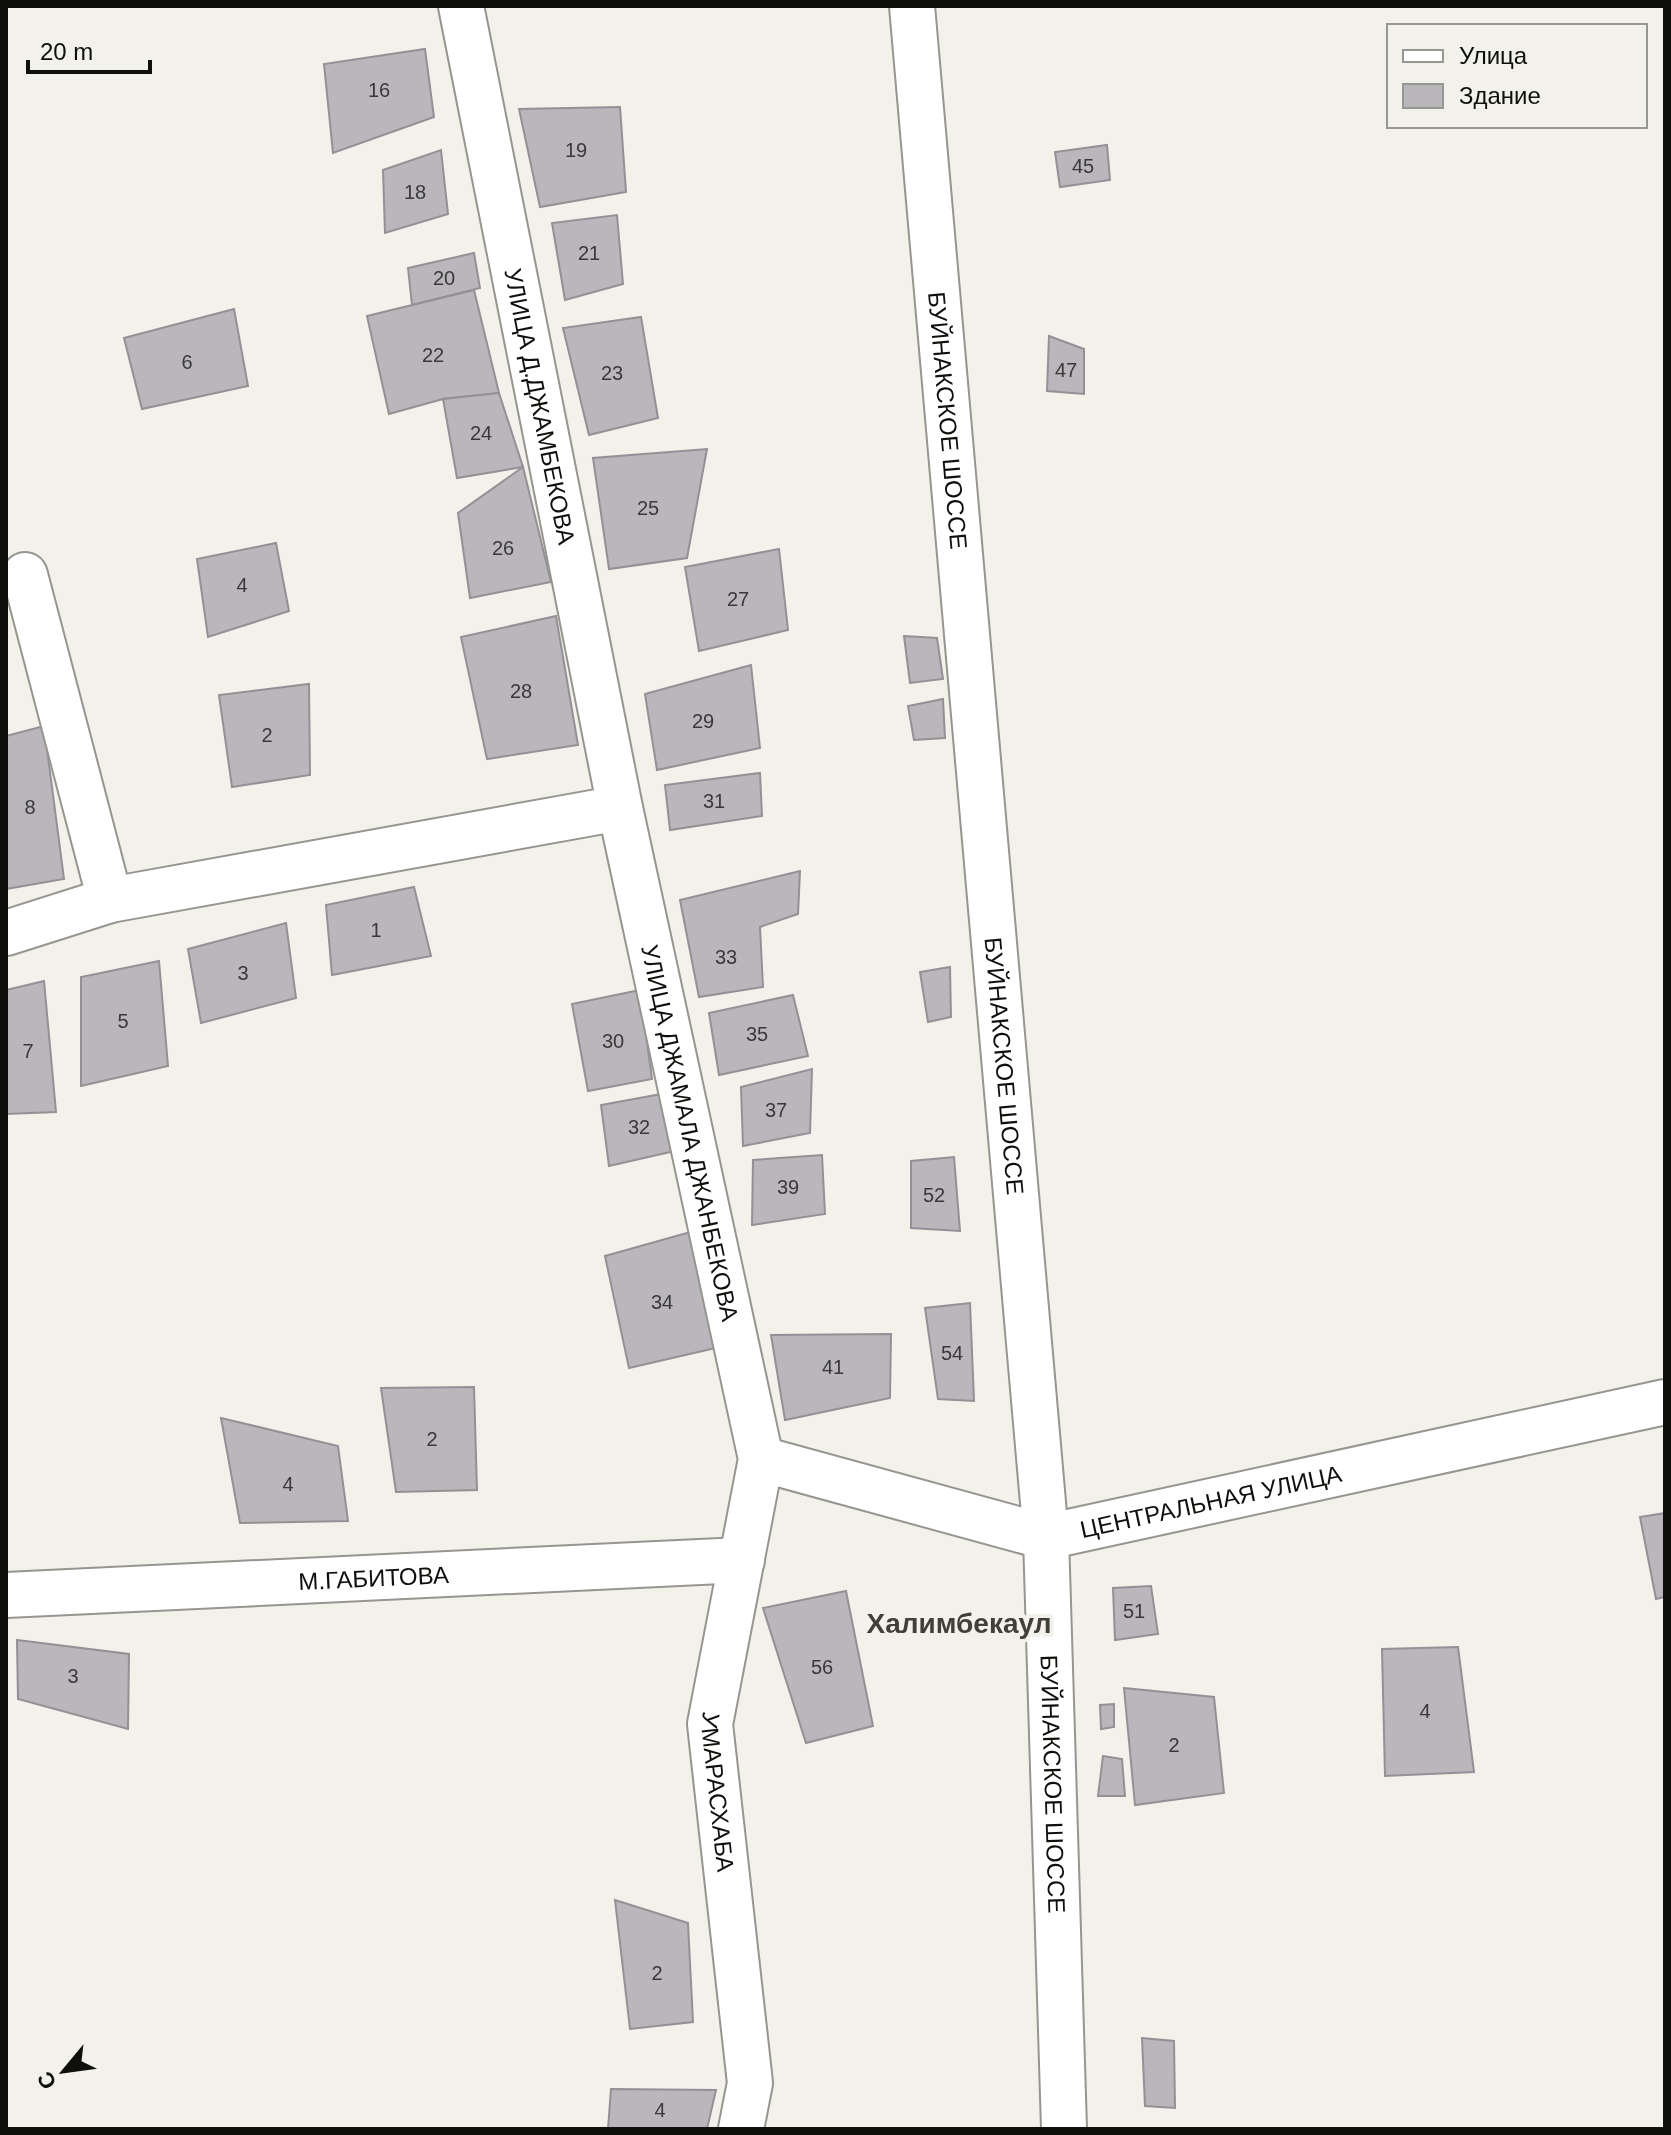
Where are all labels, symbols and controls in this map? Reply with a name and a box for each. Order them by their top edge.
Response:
scale bar [28,24,150,74]
legend [1387,24,1647,128]
text: 20 m [40,38,93,65]
text: Улица [1459,42,1528,69]
house number: 16 [368,79,390,101]
text: Здание [1459,82,1541,109]
house number: 19 [565,139,587,161]
house number: 45 [1072,155,1094,177]
house number: 18 [404,181,426,203]
house number: 21 [578,242,600,264]
street label: УЛИЦА Д.ДЖАМБЕКОВА [500,266,581,547]
house number: 20 [433,267,455,289]
street label: БУЙНАКСКОЕ ШОССЕ [924,290,973,550]
house number: 22 [422,344,444,366]
house number: 6 [181,351,193,373]
house number: 47 [1055,359,1077,381]
house number: 23 [601,362,623,384]
house number: 24 [470,422,492,444]
house number: 25 [637,497,659,519]
house number: 26 [492,537,514,559]
house number: 4 [236,574,248,596]
house number: 27 [727,588,749,610]
house number: 28 [510,680,532,702]
house number: 29 [692,710,714,732]
house number: 2 [261,724,273,746]
house number: 31 [703,790,725,812]
house number: 8 [24,796,36,818]
house number: 1 [370,919,382,941]
street label: БУЙНАКСКОЕ ШОССЕ [980,936,1029,1196]
street label: УЛИЦА ДЖАМАЛА ДЖАНБЕКОВА [636,942,744,1324]
house number: 33 [715,946,737,968]
house number: 3 [237,962,249,984]
house number: 5 [117,1010,129,1032]
house number: 35 [746,1023,768,1045]
house number: 30 [602,1030,624,1052]
house number: 7 [22,1040,34,1062]
house number: 37 [765,1099,787,1121]
house number: 32 [628,1116,650,1138]
house number: 39 [777,1176,799,1198]
house number: 52 [923,1184,945,1206]
house number: 34 [651,1291,673,1313]
house number: 54 [941,1342,963,1364]
house number: 41 [822,1356,844,1378]
house number: 2 [426,1428,438,1450]
street label: ЦЕНТРАЛЬНАЯ УЛИЦА [1077,1459,1344,1543]
house number: 4 [282,1473,294,1495]
street label: М.ГАБИТОВА [298,1560,449,1595]
house number: 51 [1123,1600,1145,1622]
district label: Халимбекаул [866,1608,1052,1639]
street label: БУЙНАКСКОЕ ШОССЕ [1036,1654,1071,1914]
house number: 56 [811,1656,833,1678]
house number: 3 [67,1665,79,1687]
house number: 4 [1419,1700,1431,1722]
street label: УМАРАСХАБА [696,1710,740,1873]
house number: 2 [1168,1734,1180,1756]
house number: 2 [651,1962,663,1984]
north arrow [24,2031,104,2111]
text: С [32,2067,62,2093]
house number: 4 [654,2099,666,2121]

